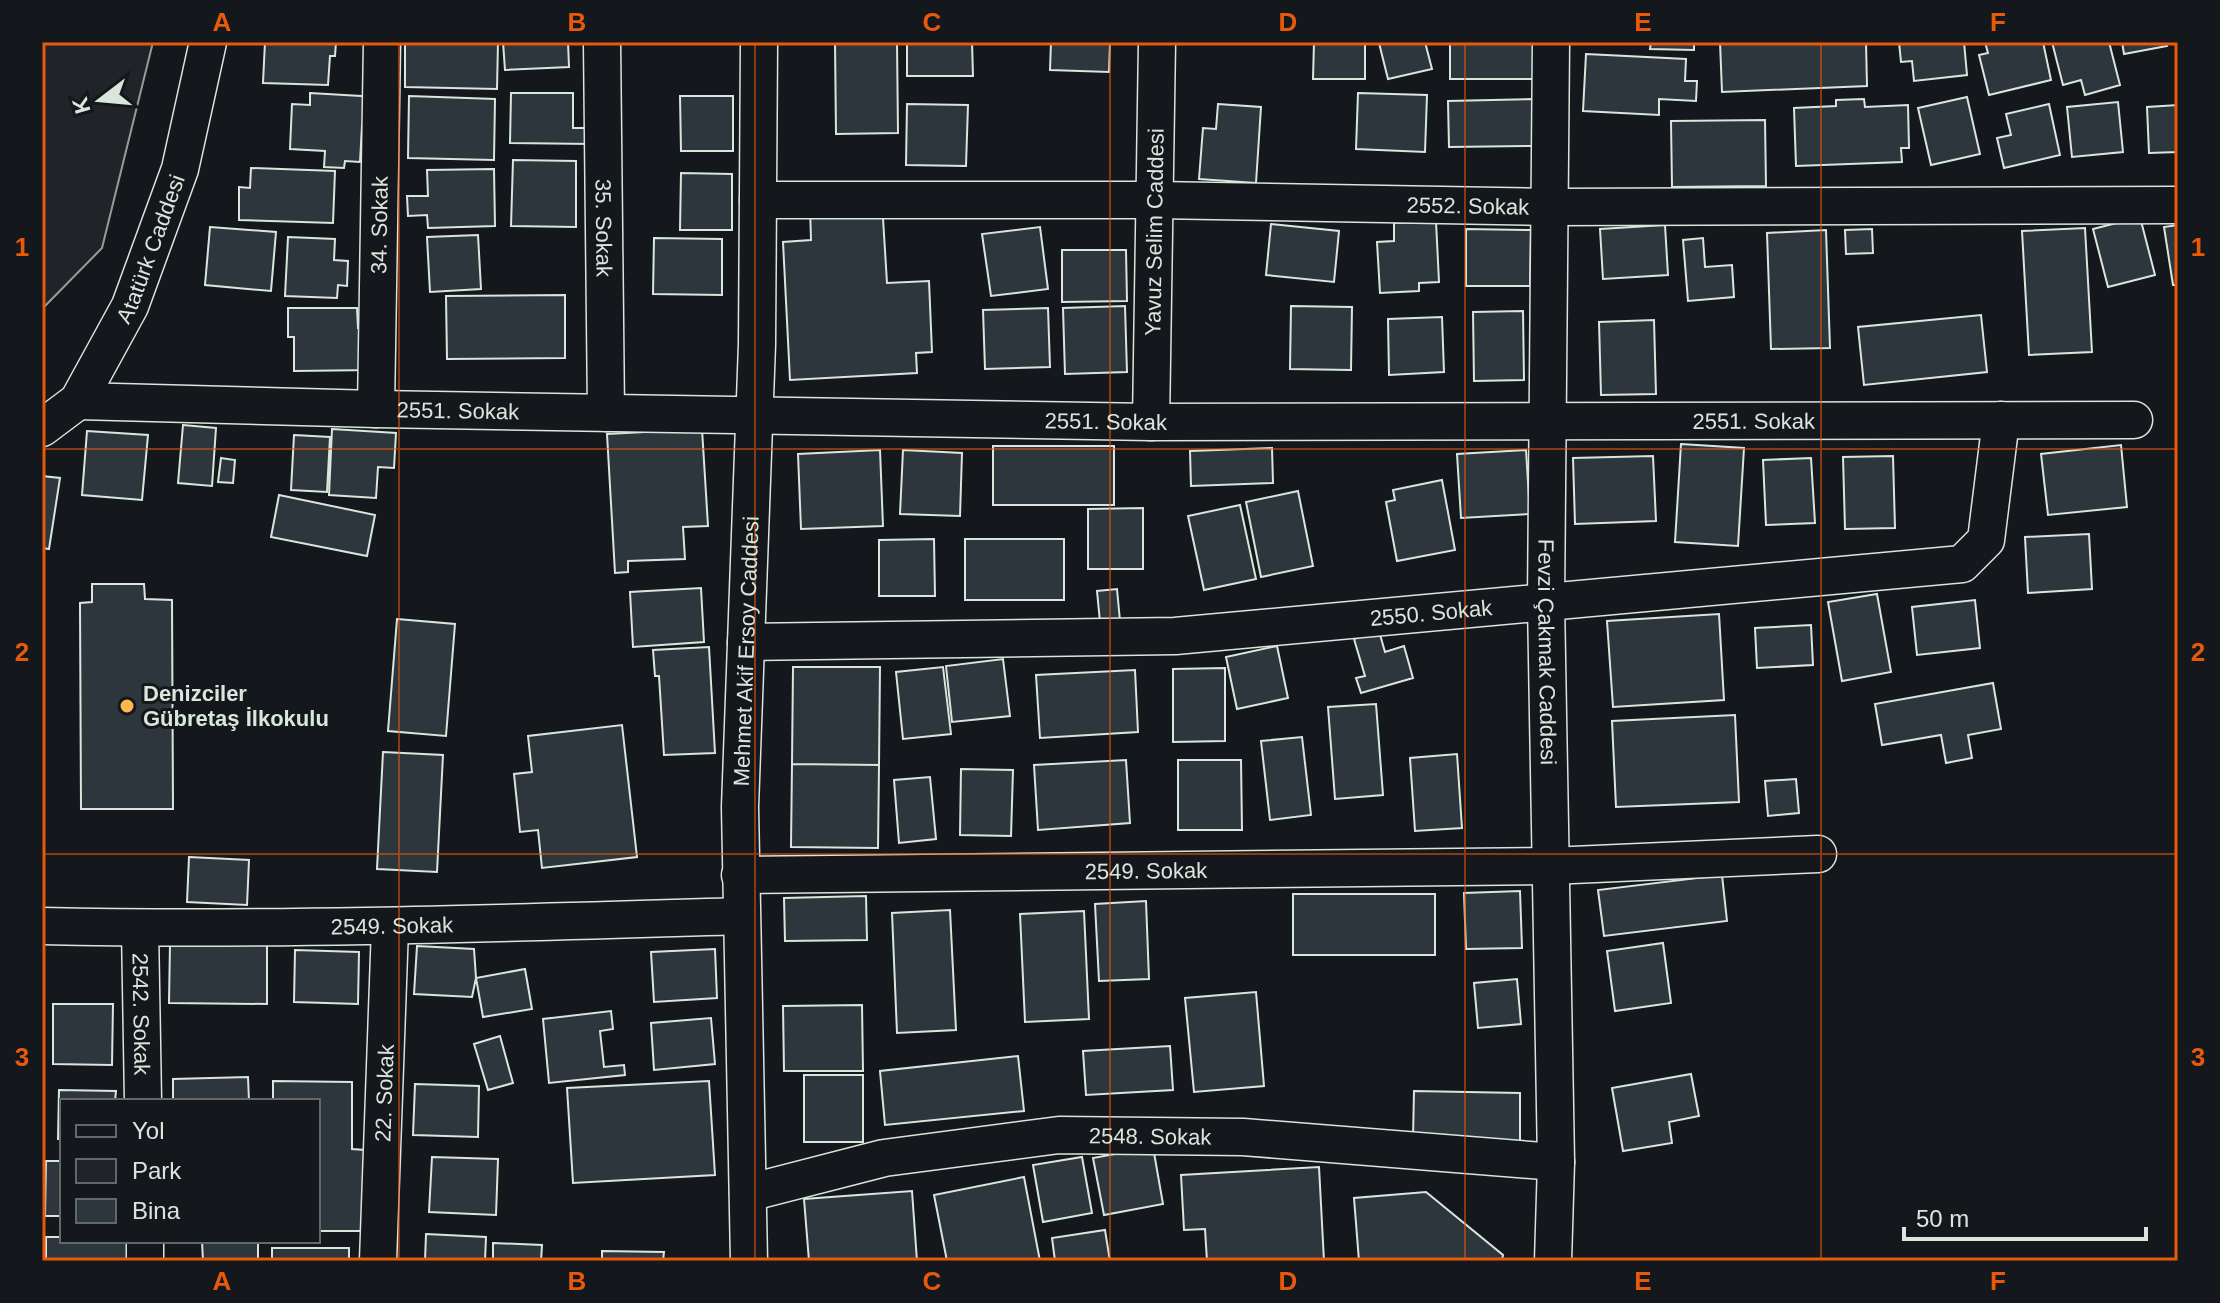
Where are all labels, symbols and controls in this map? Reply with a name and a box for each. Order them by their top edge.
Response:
text: A [213,7,232,37]
text: B [568,7,586,37]
text: C [923,7,942,37]
text: D [1279,7,1297,37]
text: E [1634,7,1652,37]
text: F [1990,7,2006,37]
north arrow [60,60,140,140]
text: K [67,94,95,116]
street label: Yavuz Selim Caddesi [1140,128,1168,336]
street label: Atatürk Caddesi [111,171,189,327]
street label: 34. Sokak [366,175,392,274]
street label: 35. Sokak [591,179,617,278]
street label: 2552. Sokak [1407,192,1530,219]
text: 1 [15,232,29,262]
text: 1 [2191,232,2205,262]
street label: 2551. Sokak [396,397,520,424]
street label: 2551. Sokak [1044,408,1168,435]
street label: 2551. Sokak [1693,408,1816,433]
street label: Mehmet Akif Ersoy Caddesi [728,516,763,787]
street label: Fevzi Çakmak Caddesi [1533,539,1561,765]
street label: 2550. Sokak [1369,594,1494,631]
text: 2 [15,637,29,667]
text: 2 [2191,637,2205,667]
place label: Denizciler Gübretaş İlkokulu [143,681,329,731]
marker: Denizciler Gübretaş İlkokulu [118,697,136,715]
street label: 2549. Sokak [1085,857,1208,884]
street label: 2549. Sokak [331,912,454,939]
street label: 2542. Sokak [128,953,155,1076]
text: 3 [15,1042,29,1072]
text: 3 [2191,1042,2205,1072]
street label: 22. Sokak [370,1043,398,1142]
legend [60,1099,320,1243]
text: Yol [132,1117,164,1144]
street label: 2548. Sokak [1089,1123,1212,1149]
text: Park [132,1157,182,1184]
scale bar [1904,1191,2146,1241]
text: Bina [132,1197,181,1224]
text: 50 m [1916,1205,1969,1232]
text: A [213,1266,232,1296]
text: B [568,1266,586,1296]
text: C [923,1266,942,1296]
text: D [1279,1266,1297,1296]
text: E [1634,1266,1652,1296]
text: F [1990,1266,2006,1296]

